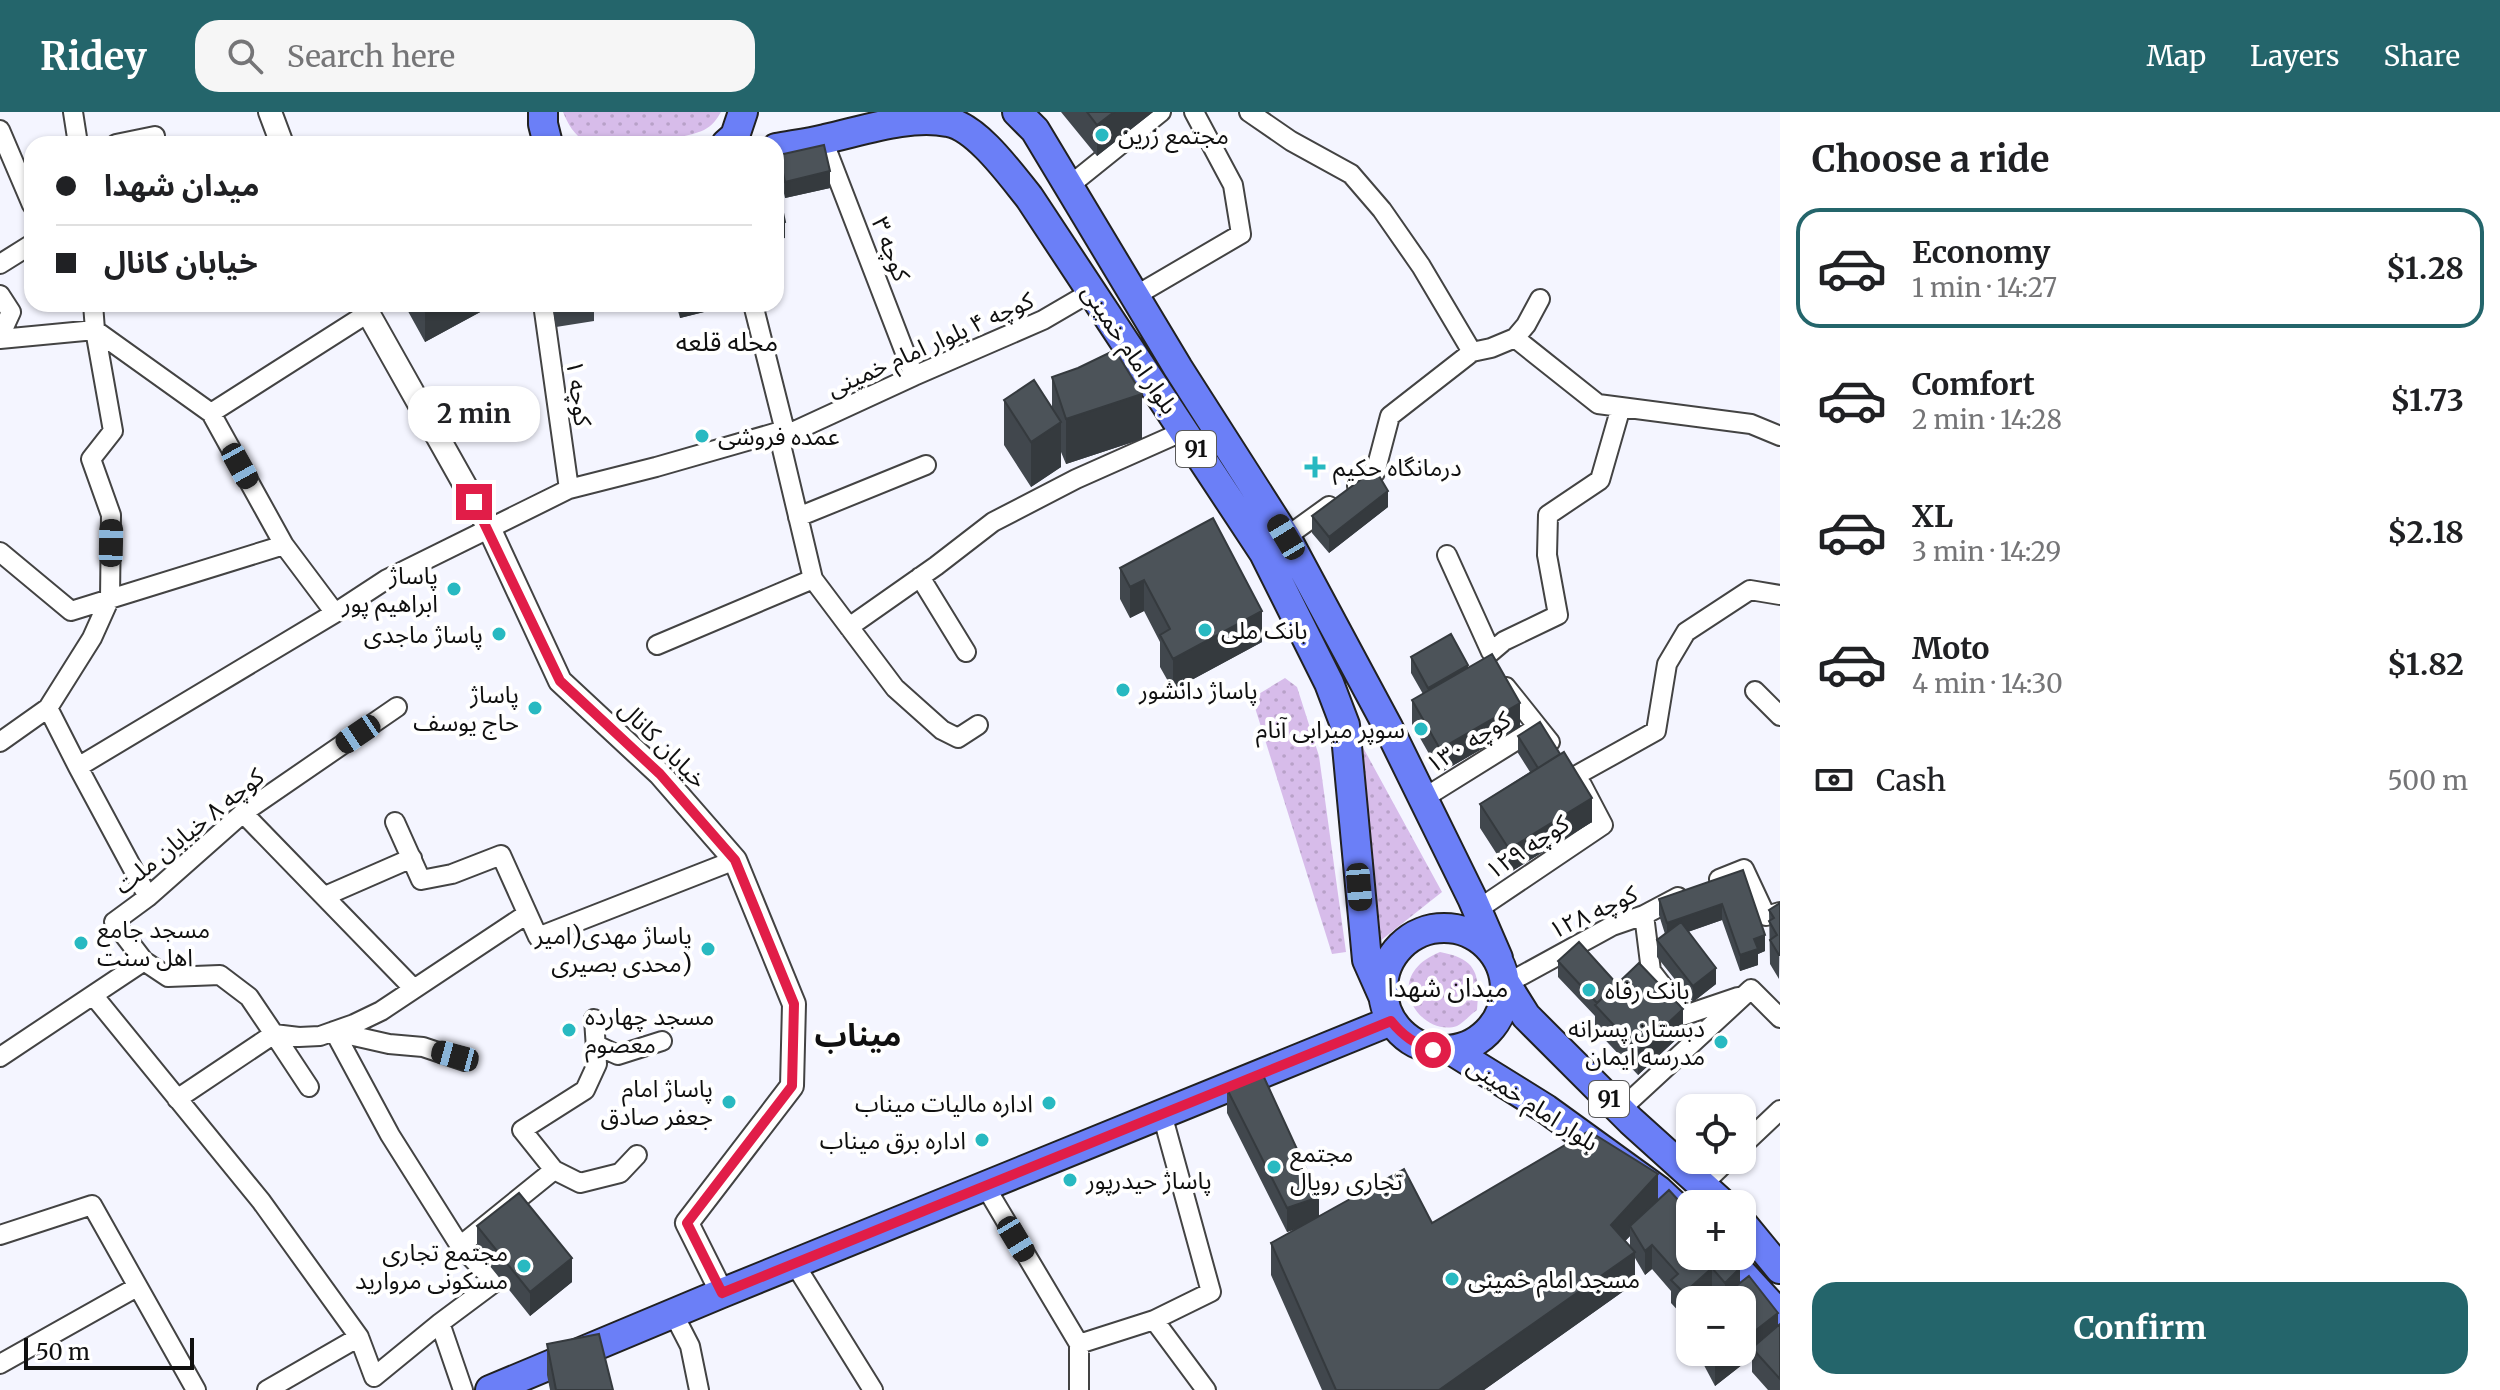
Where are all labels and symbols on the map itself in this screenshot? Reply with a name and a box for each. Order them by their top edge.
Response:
place label: مجتمع زرین [1118,120,1229,153]
marker: مجتمع زرین [1093,126,1111,144]
street label: کوچه ۳ [865,212,918,287]
street label: بلوار امام خمینی [1073,278,1185,422]
street label: کوچه ۴ بلوار امام خمینی [822,284,1040,406]
district label: محله قلعه [676,325,778,358]
street label: کوچه ۱ [559,358,599,429]
callout: 2 min [408,386,540,442]
place label: عمده فروشی [718,421,840,452]
marker: عمده فروشی [693,427,711,445]
road number: 91 [1176,431,1216,467]
car [218,439,262,493]
place label: درمانگاه حکیم [1333,452,1462,485]
marker: درمانگاه حکیم [1304,456,1326,478]
route end [456,484,492,520]
car [1263,510,1309,564]
car [99,519,123,567]
place label: پاساژ ابراهیم پور [341,560,438,621]
marker: پاساژ ابراهیم پور [445,580,463,598]
place label: بانک ملی [1221,615,1307,646]
place label: پاساژ ماجدی [364,619,483,650]
marker: بانک ملی [1196,621,1214,639]
marker: پاساژ ماجدی [490,625,508,643]
place label: پاساژ دانشور [1138,675,1258,706]
place label: پاساژ حاج یوسف [413,679,519,740]
marker: پاساژ دانشور [1114,681,1132,699]
street label: خیابان کانال [612,693,714,795]
marker: پاساژ حاج یوسف [526,699,544,717]
street label: کوچه ۱۳۰ [1420,703,1517,780]
car [331,711,385,757]
place label: سوپر میرابی آنام [1256,714,1405,748]
marker: سوپر میرابی آنام [1412,720,1430,738]
street label: کوچه ۸ خیابان ملت [108,760,271,901]
street label: کوچه ۱۲۹ [1479,807,1576,886]
car [1345,862,1373,912]
street label: کوچه ۱۲۸ [1544,878,1643,946]
place label: مسجد جامع اهل سنت [97,914,210,973]
place label: پاساژ مهدی(امیر محدی بصیری) [534,920,692,979]
marker: مسجد جامع اهل سنت [72,934,90,952]
marker: پاساژ مهدی(امیر محدی بصیری) [699,940,717,958]
district label: میدان شهدا [1388,971,1508,1004]
place label: بانک رفاه [1605,975,1690,1006]
marker: بانک رفاه [1580,981,1598,999]
place label: مسجد چهارده معصوم [585,1001,714,1063]
place label: دبستان پسرانه مدرسه ایمان [1568,1013,1705,1072]
district label: میناب [815,1015,901,1055]
marker: مسجد چهارده معصوم [560,1021,578,1039]
route start [1415,1032,1451,1068]
marker: دبستان پسرانه مدرسه ایمان [1712,1033,1730,1051]
car [429,1038,481,1074]
street label: بلوار امام خمینی [1460,1050,1605,1161]
place label: پاساژ امام جعفر صادق [601,1073,713,1132]
road number: 91 [1589,1081,1629,1117]
place label: اداره مالیات میناب [855,1088,1033,1119]
marker: پاساژ امام جعفر صادق [720,1093,738,1111]
marker: اداره مالیات میناب [1040,1094,1058,1112]
place label: اداره برق میناب [820,1125,966,1156]
marker: اداره برق میناب [973,1131,991,1149]
place label: مجتمع تجاری رویال [1290,1138,1403,1197]
marker: مجتمع تجاری رویال [1265,1158,1283,1176]
place label: پاساژ حیدرپور [1085,1165,1212,1196]
marker: پاساژ حیدرپور [1061,1171,1079,1189]
car [993,1212,1039,1266]
place label: مجتمع تجاری مسکونی مروارید [355,1237,508,1296]
marker: مجتمع تجاری مسکونی مروارید [515,1257,533,1275]
place label: مسجد امام خمینی [1468,1264,1640,1298]
marker: مسجد امام خمینی [1443,1270,1461,1288]
scale bar [24,1334,194,1370]

